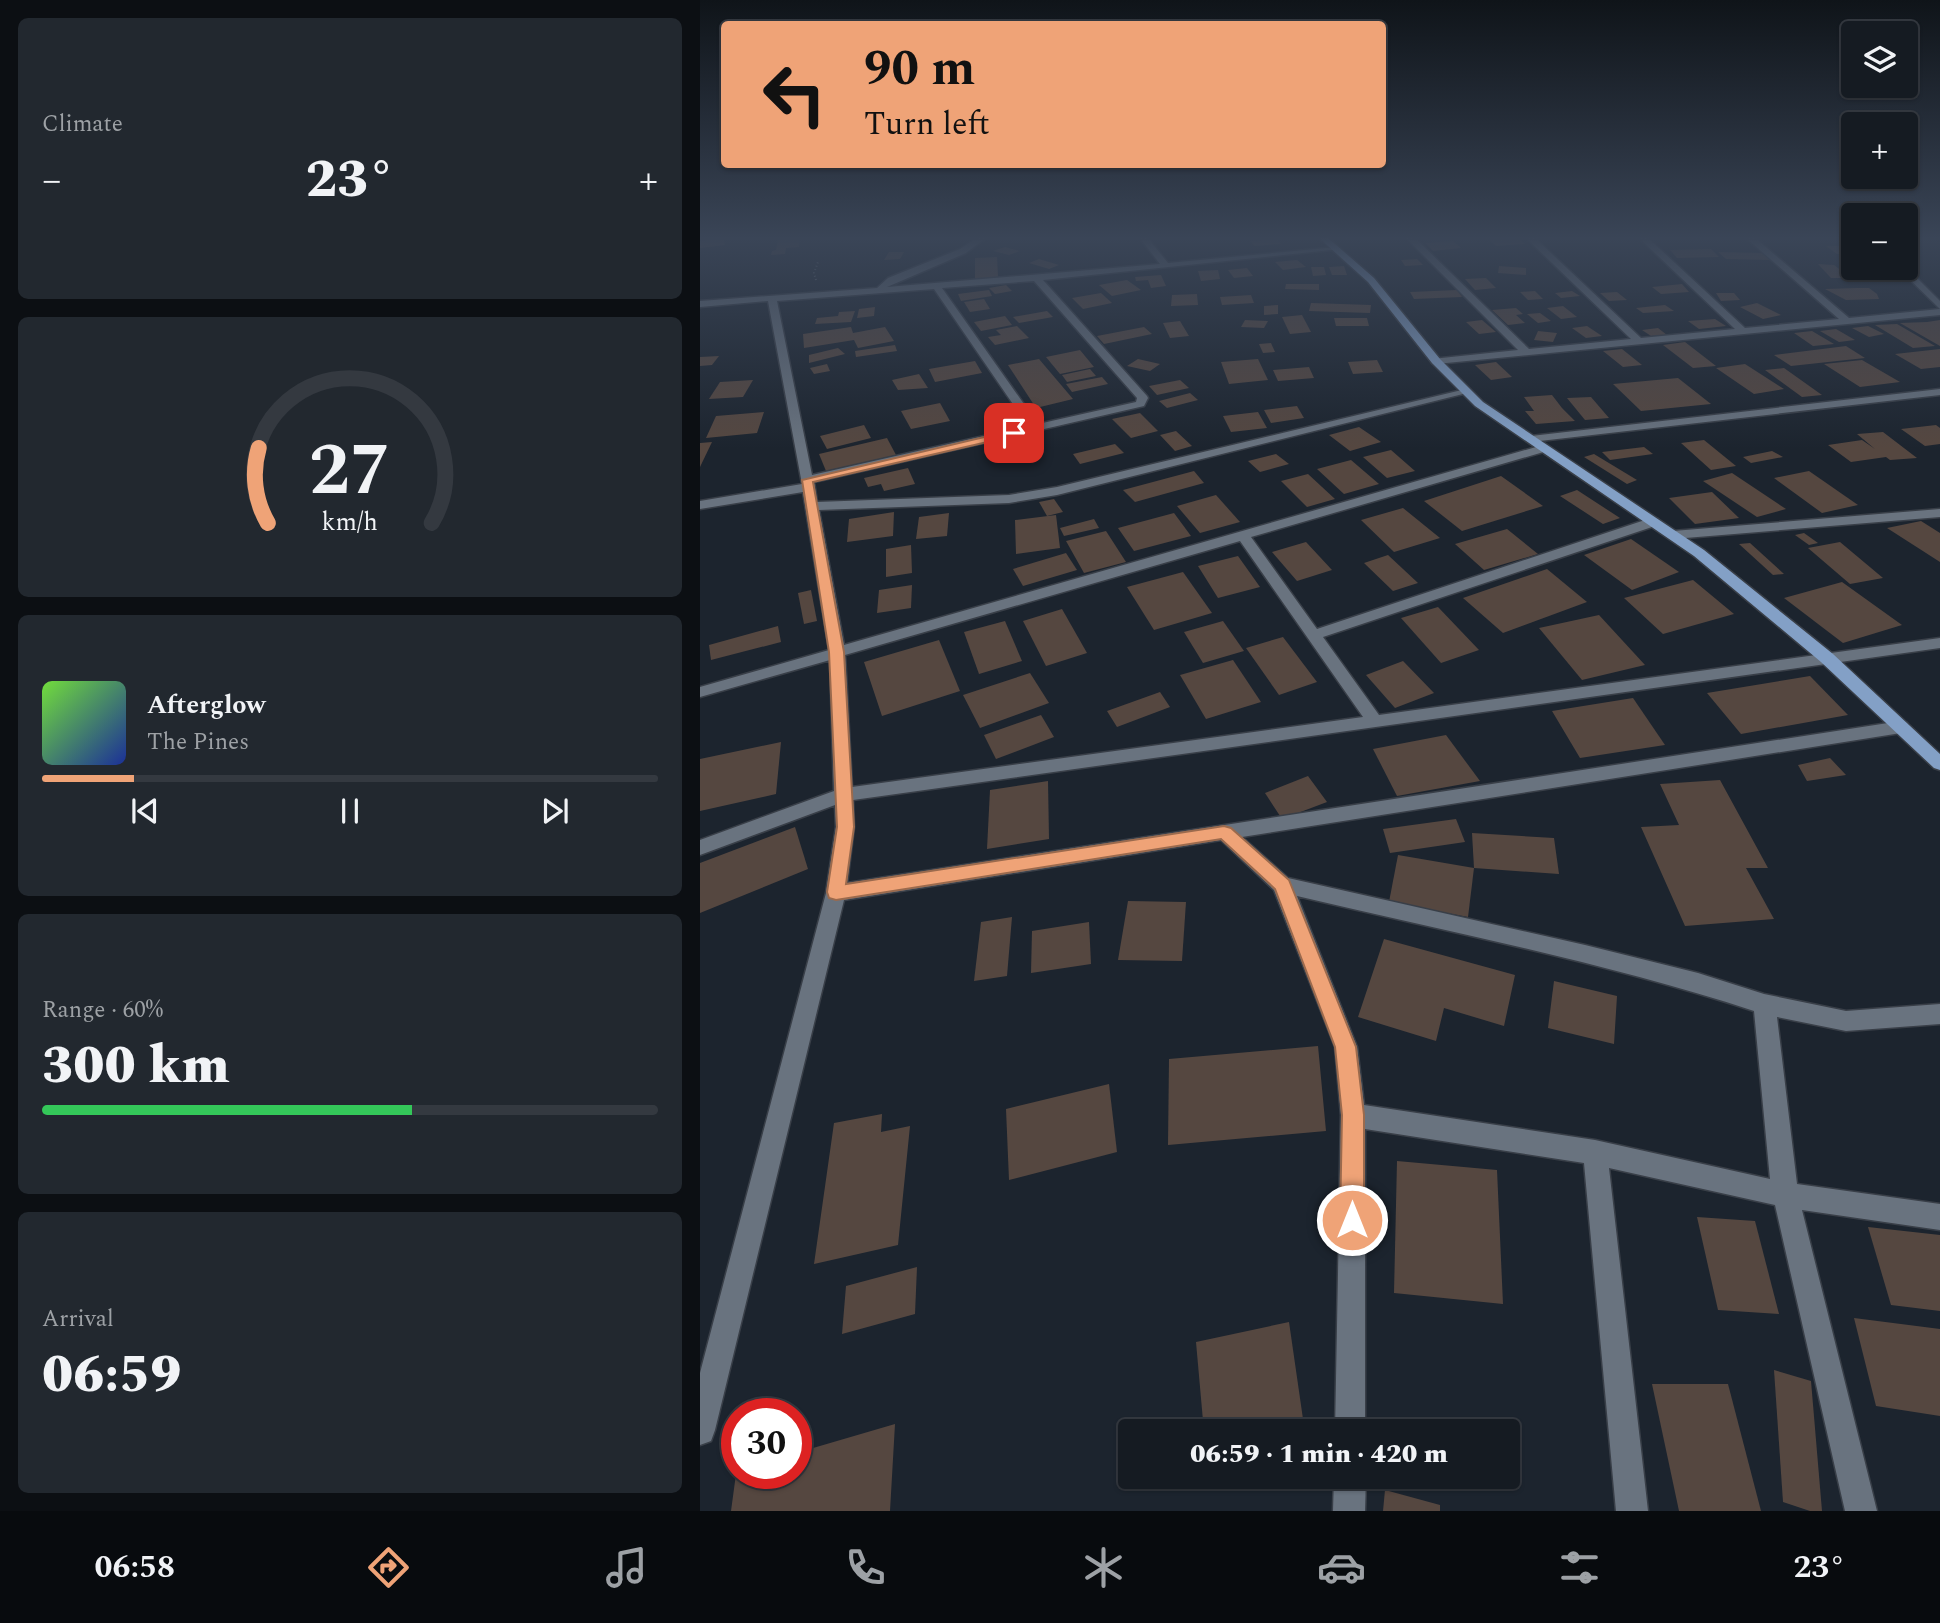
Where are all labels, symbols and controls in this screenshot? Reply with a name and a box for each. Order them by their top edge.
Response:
map controls [1841,21,1918,280]
button: layers [1841,21,1918,98]
text: 90 m [864,32,975,107]
icon: left [749,49,840,140]
text: Turn left [864,100,990,149]
text: Climate [42,107,123,142]
button: + [1841,112,1918,189]
text: 23° [306,141,394,220]
text: − [42,152,61,210]
text: + [639,152,658,210]
button: − [1841,203,1918,280]
pin [984,403,1044,463]
icon: arrive [995,414,1033,452]
text: 27 [309,416,391,527]
text: km/h [322,504,378,542]
text: Afterglow [147,685,266,725]
text: The Pines [147,725,249,760]
icon: previous [126,792,164,830]
icon: pause [331,792,369,830]
icon: next [536,792,574,830]
text: Range · 60% [42,993,163,1028]
text: 300 km [42,1027,230,1106]
position arrow [1315,1183,1389,1257]
text: Arrival [42,1302,114,1337]
text: 06:59 [42,1336,181,1415]
speed limit sign: 30 [721,1398,812,1489]
text: 06:59 · 1 min · 420 m [1190,1434,1448,1474]
text: 06:58 [95,1543,175,1592]
icon: directions [364,1543,413,1592]
icon: music [602,1543,651,1592]
icon: phone [841,1543,890,1592]
icon: climate [1079,1543,1128,1592]
icon: car [1317,1543,1366,1592]
icon: filters [1555,1543,1604,1592]
text: 23° [1793,1543,1845,1592]

